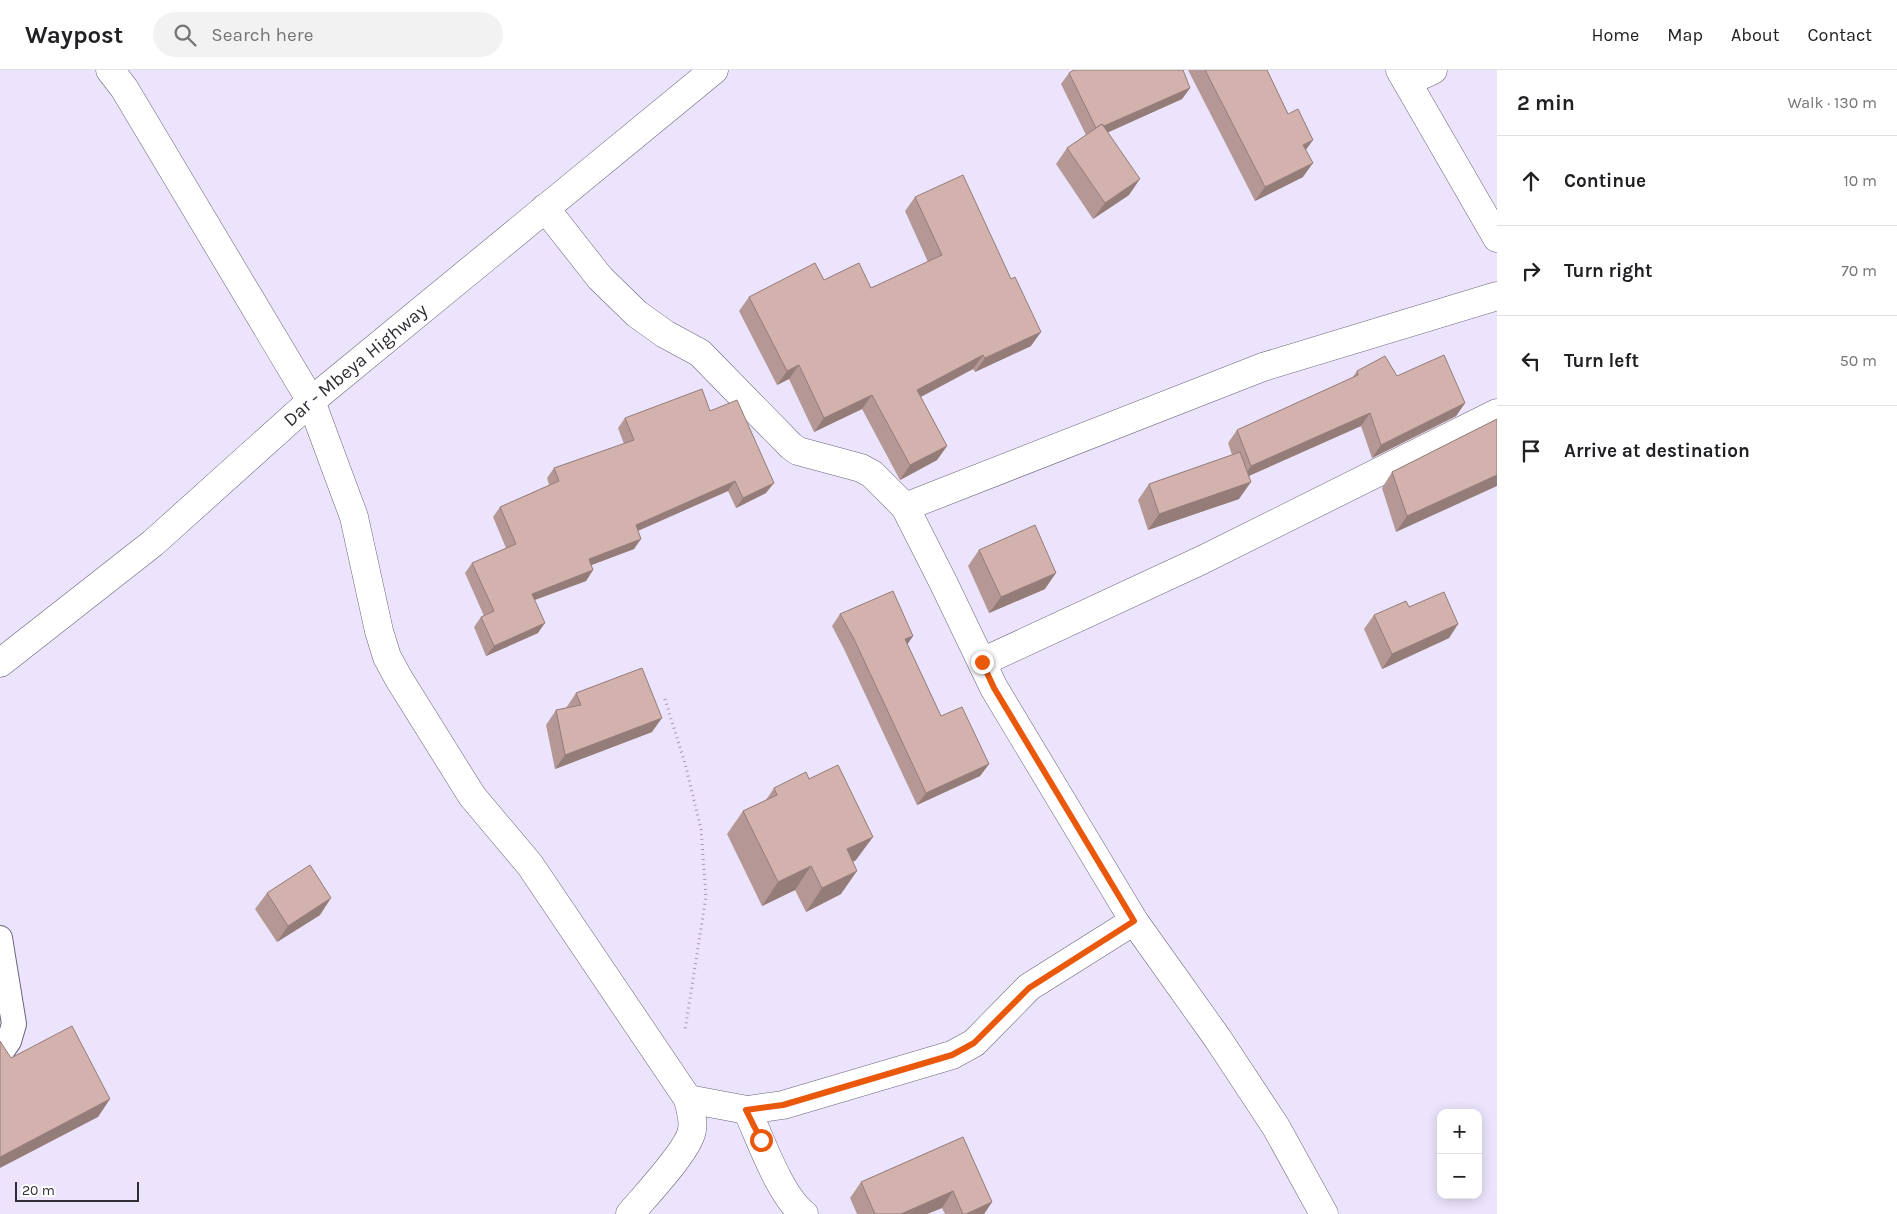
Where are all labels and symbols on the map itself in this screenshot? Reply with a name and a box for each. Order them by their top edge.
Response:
street label: Dar - Mbeya Highway [279,299,432,431]
route end [971,651,994,674]
route start [750,1129,773,1152]
scale bar [15,1179,139,1202]

